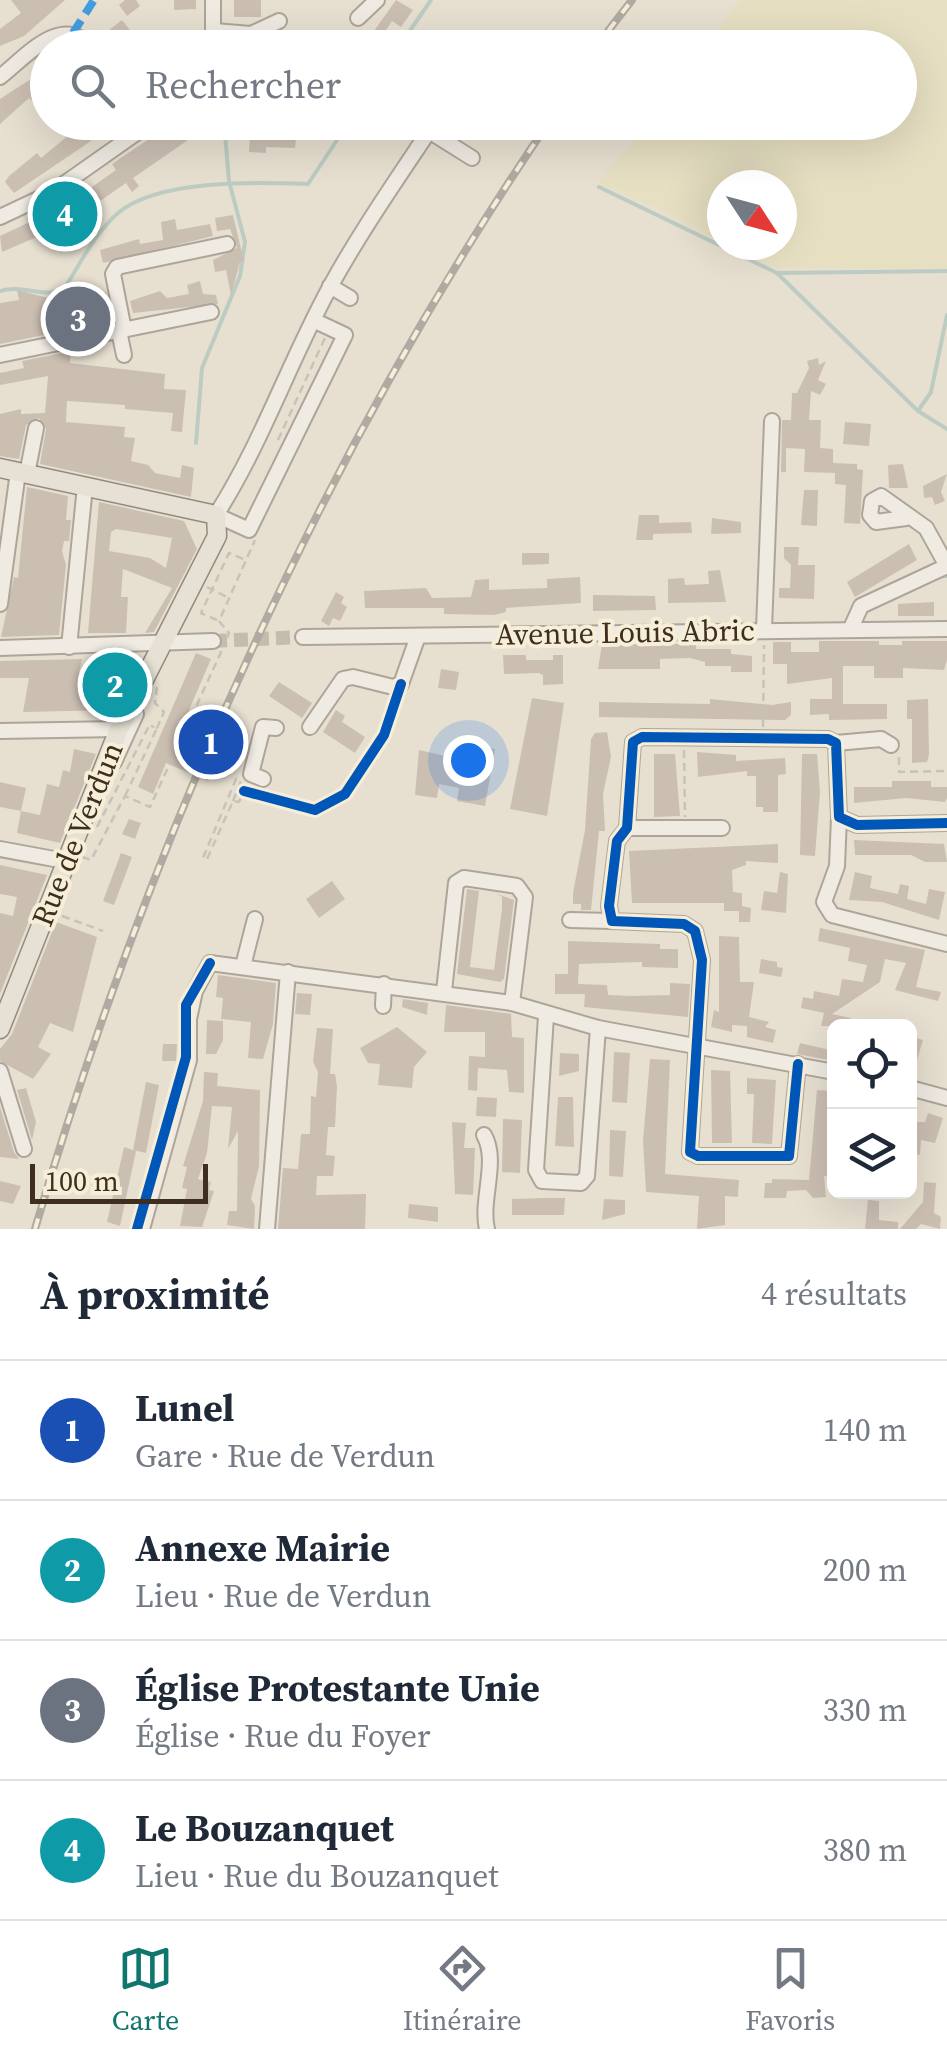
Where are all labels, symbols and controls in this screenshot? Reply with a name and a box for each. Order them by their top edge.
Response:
search box [30,30,917,140]
icon: search [65,58,120,113]
text: Rechercher [145,59,341,111]
north arrow [707,170,797,260]
pin: 4 [32,176,98,252]
pin: 3 [46,282,110,356]
street label: Avenue Louis Abric [495,609,755,655]
pin: 2 [82,648,148,722]
pin: 1 [178,704,244,780]
your location [443,735,494,786]
street label: Rue de Verdun [21,736,133,932]
map controls [827,1019,917,1199]
button: locate [827,1019,917,1109]
button: layers [827,1109,917,1199]
scale bar [30,1159,208,1204]
text: 100 m [45,1162,119,1200]
text: À proximité [40,1265,269,1323]
text: 4 résultats [761,1272,907,1316]
text: Lunel [135,1382,234,1434]
text: 1 [64,1408,81,1452]
text: 140 m [823,1408,907,1452]
text: Gare · Rue de Verdun [135,1434,435,1478]
text: Annexe Mairie [135,1522,390,1574]
text: 2 [64,1548,81,1592]
text: 200 m [823,1548,907,1592]
text: Lieu · Rue de Verdun [135,1574,431,1618]
text: Église Protestante Unie [135,1662,540,1714]
text: 3 [64,1688,81,1732]
text: 330 m [823,1688,907,1732]
text: Église · Rue du Foyer [135,1714,431,1758]
text: Le Bouzanquet [135,1802,394,1854]
text: 4 [64,1828,81,1872]
text: 380 m [823,1828,907,1872]
text: Lieu · Rue du Bouzanquet [135,1854,499,1898]
tab: Carte [112,1941,179,2039]
tab: Itinéraire [403,1941,522,2039]
tab: Favoris [745,1941,835,2039]

